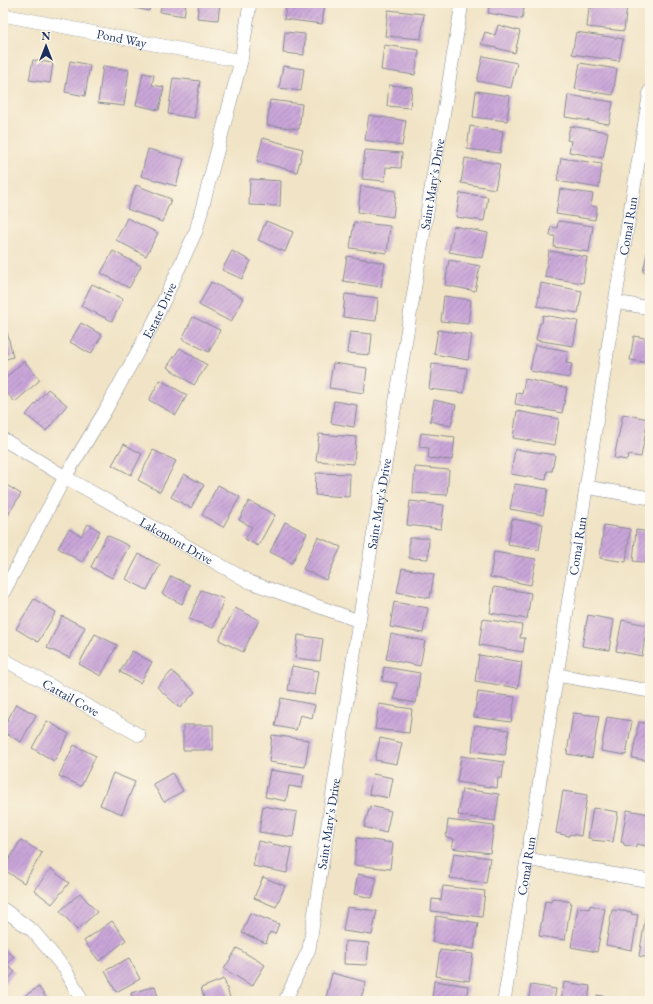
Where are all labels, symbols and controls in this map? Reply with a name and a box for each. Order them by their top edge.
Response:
street label: Pond Way [95,25,148,51]
north arrow [26,26,66,66]
text: N [42,29,51,43]
street label: Saint Mary's Drive [416,137,448,231]
street label: Comal Run [614,195,641,257]
street label: Estate Drive [138,279,180,341]
street label: Saint Mary's Drive [363,457,394,550]
street label: Lakemont Drive [137,513,216,568]
street label: Comal Run [564,515,590,577]
street label: Cattail Cove [40,674,103,720]
street label: Saint Mary's Drive [313,777,343,870]
street label: Comal Run [513,835,539,897]

